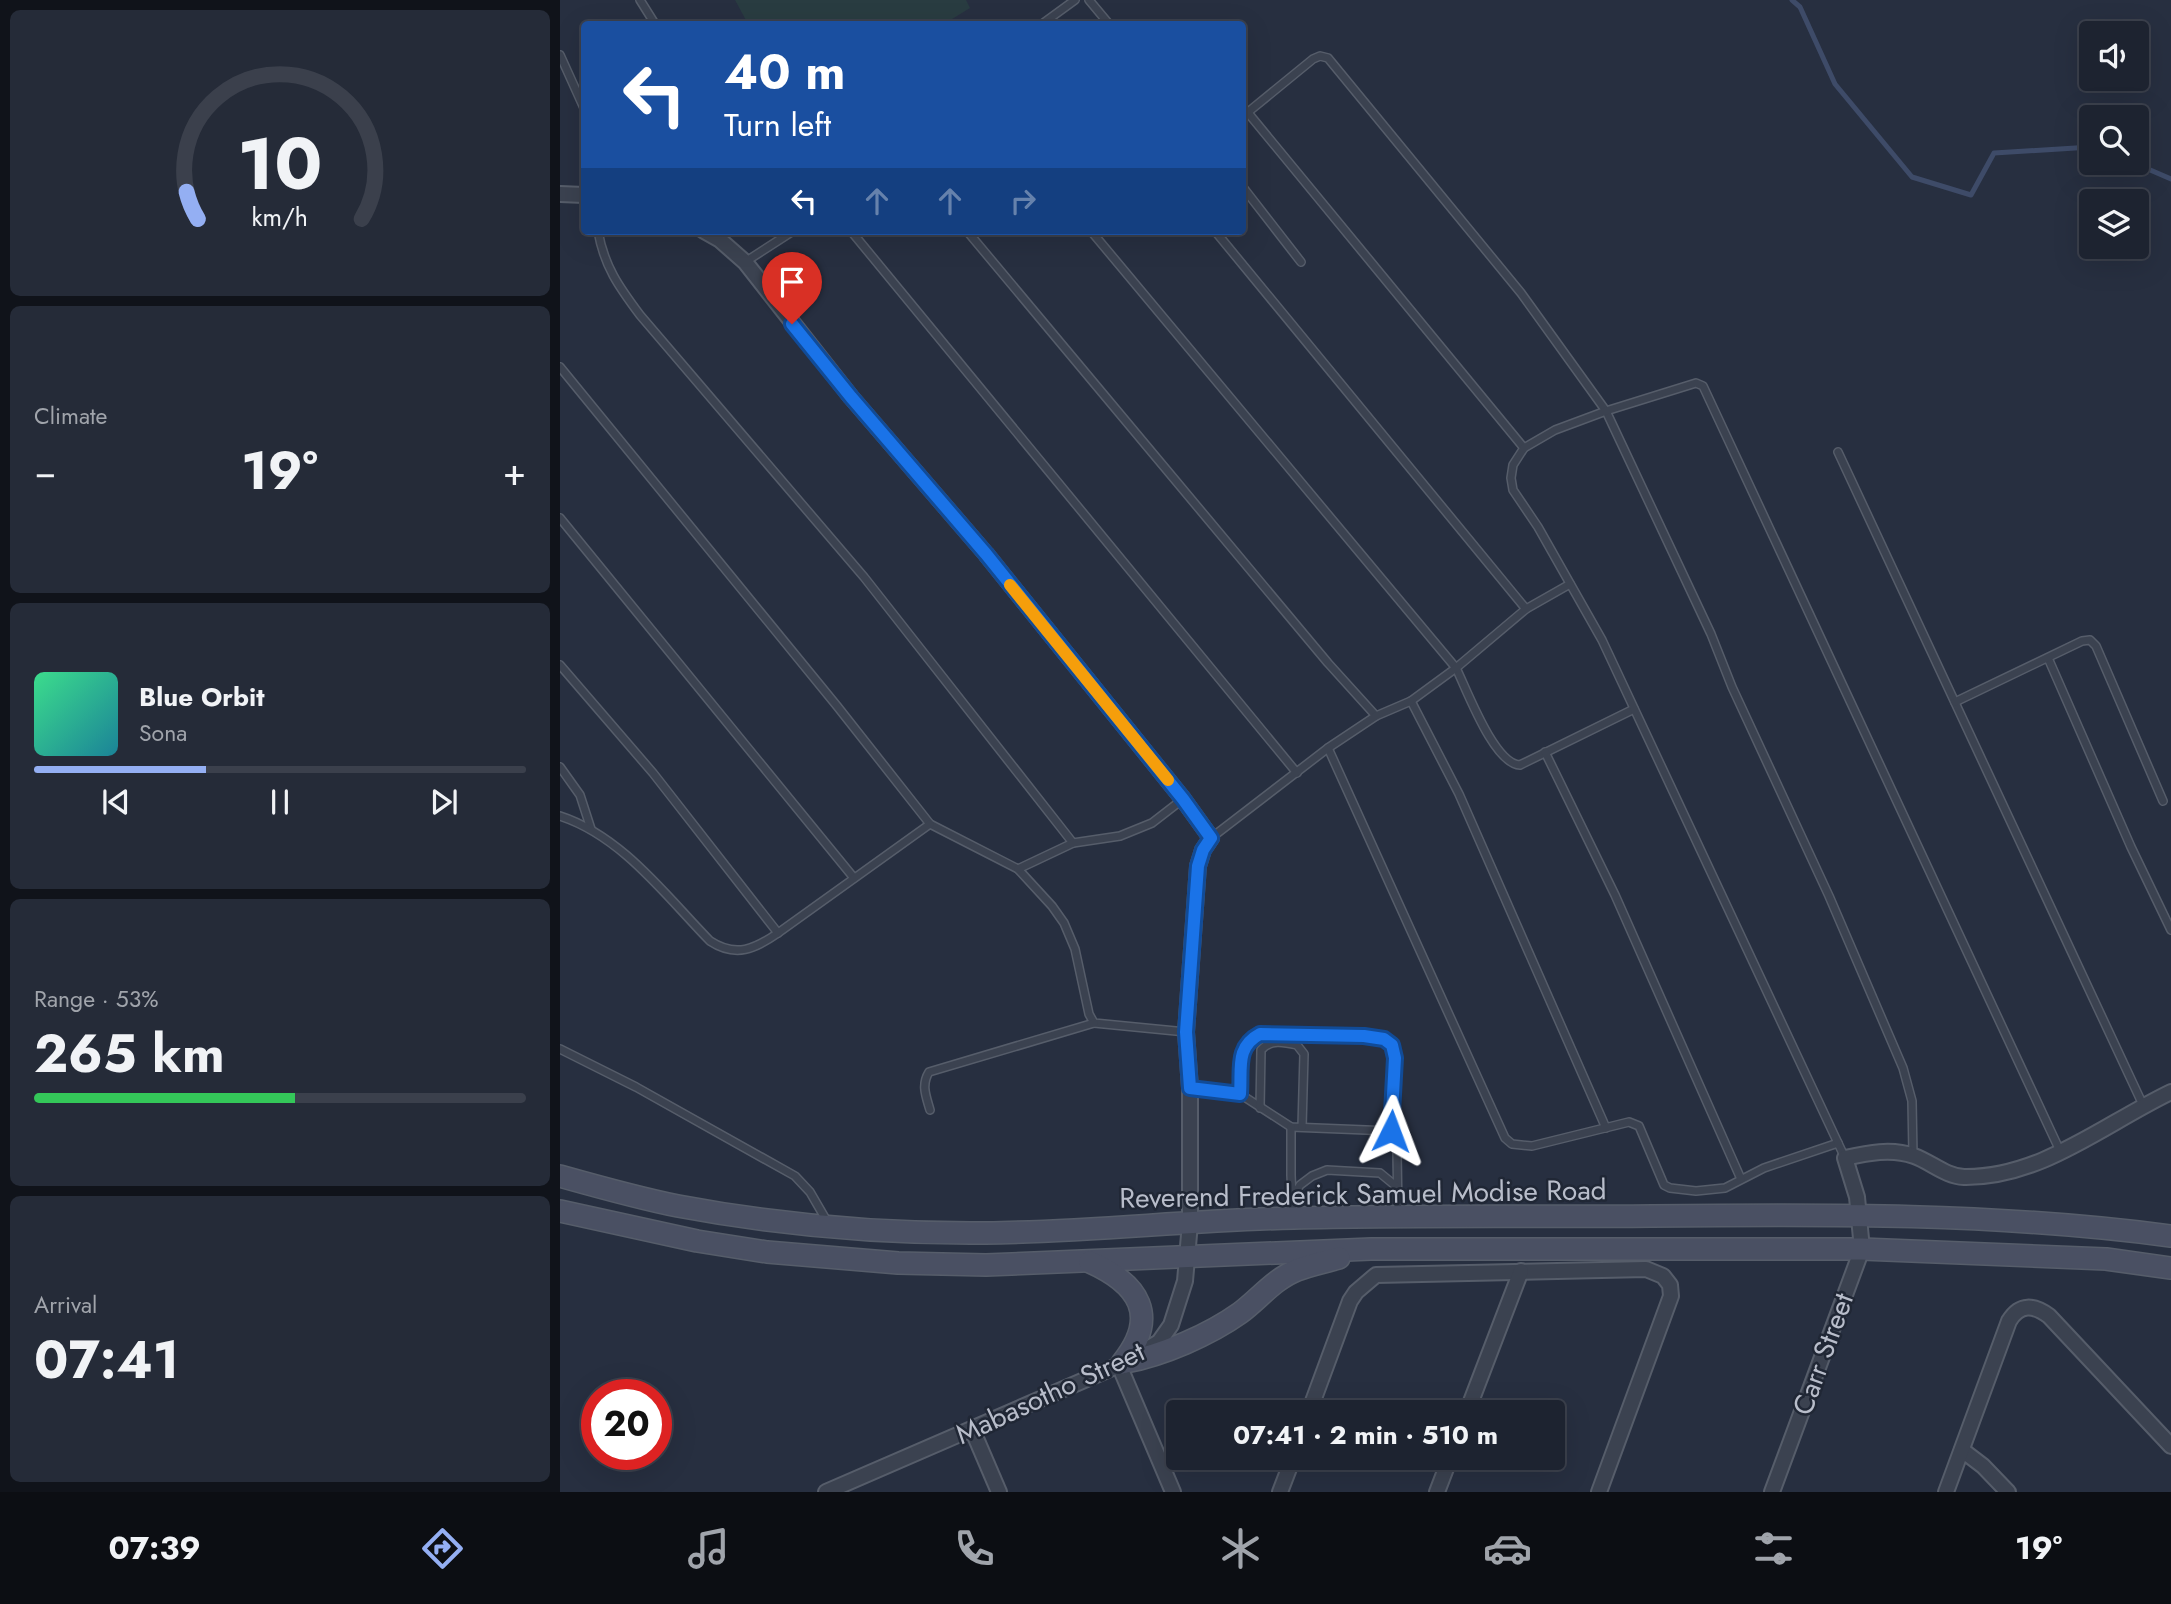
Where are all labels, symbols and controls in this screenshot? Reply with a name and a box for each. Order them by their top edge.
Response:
map controls [2079,21,2149,259]
button: sound [2079,21,2149,91]
text: 40 m [724,37,846,107]
icon: left [609,49,700,140]
text: Turn left [724,102,831,148]
button: search [2079,105,2149,175]
text: 10 [237,112,323,217]
icon: left [785,182,823,220]
icon: ahead [858,182,896,220]
icon: ahead [931,182,969,220]
icon: right [1004,182,1042,220]
button: layers [2079,189,2149,259]
text: km/h [252,199,308,235]
pin [762,252,822,324]
icon: arrive [773,263,811,301]
text: Climate [34,399,107,433]
text: 19° [241,433,318,509]
text: − [34,444,56,499]
text: + [503,444,526,499]
text: Blue Orbit [139,678,264,716]
text: Sona [139,716,187,750]
icon: previous [97,783,135,821]
icon: pause [261,783,299,821]
icon: next [425,783,463,821]
text: Range · 53% [34,982,158,1016]
text: 265 km [34,1016,225,1092]
position arrow [1354,1094,1428,1168]
street label: Reverend Frederick Samuel Modise Road [1119,1169,1607,1219]
street label: Carr Street [1782,1287,1864,1421]
text: Arrival [34,1288,97,1322]
text: 07:41 [34,1322,179,1398]
street label: Mabasotho Street [949,1331,1151,1455]
speed limit sign: 20 [581,1379,672,1470]
text: 07:41 · 2 min · 510 m [1233,1416,1498,1454]
icon: directions [418,1524,467,1573]
icon: music [684,1524,733,1573]
icon: phone [950,1524,999,1573]
icon: climate [1216,1524,1265,1573]
icon: car [1483,1524,1532,1573]
icon: filters [1749,1524,1798,1573]
text: 07:39 [109,1525,201,1571]
text: 19° [2015,1525,2062,1571]

